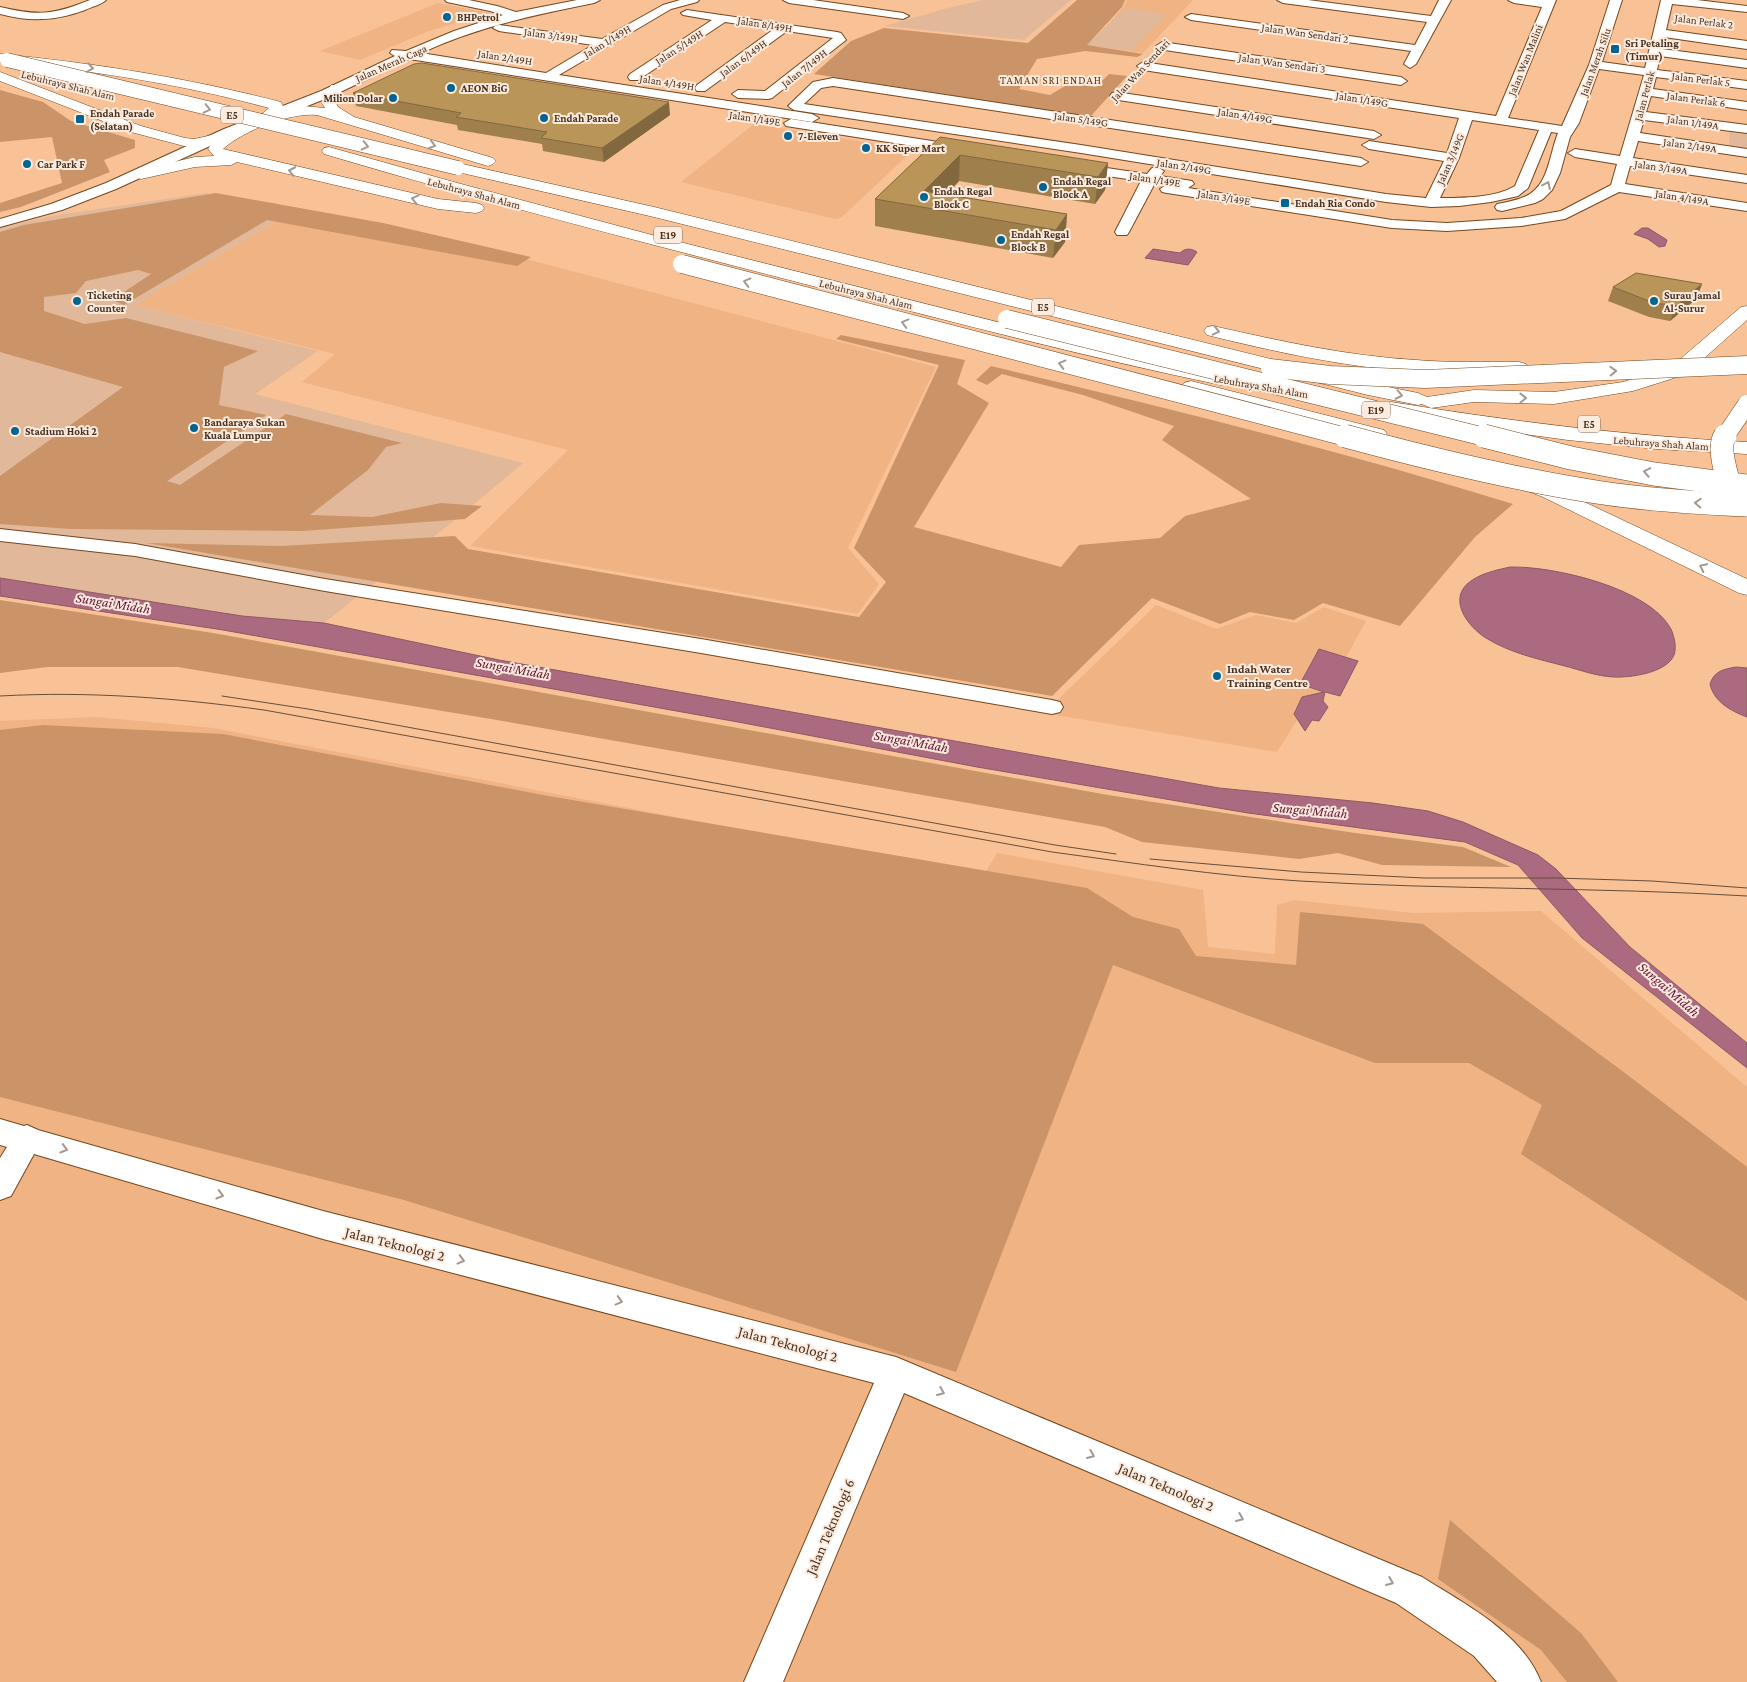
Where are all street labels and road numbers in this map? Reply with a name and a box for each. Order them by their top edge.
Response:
street label: Jalan Perlak 2 [1673,11,1734,32]
street label: Jalan 8/149H [736,14,793,35]
street label: Jalan Wan Sendari 2 [1260,21,1349,46]
street label: Jalan 1/149H [580,22,633,61]
street label: Jalan Wan Malini [1505,23,1546,99]
street label: Jalan 3/149H [522,25,579,46]
street label: Jalan Merah Silu [1577,26,1614,99]
street label: Jalan 5/149H [652,27,706,68]
street label: Jalan Wan Sendari [1107,36,1173,105]
street label: Jalan 6/149H [716,37,769,80]
street label: Jalan Merah Caga [353,42,429,85]
street label: Jalan 2/149H [476,47,533,68]
street label: Jalan 7/149H [778,47,830,91]
street label: Jalan Wan Sendari 3 [1237,51,1326,76]
street label: Lebuhraya Shah Alam [20,68,116,103]
street label: Jalan Perlak [1631,69,1658,124]
street label: Jalan Perlak 5 [1670,69,1731,90]
street label: Jalan 4/149H [638,72,695,93]
street label: Jalan 1/149G [1334,89,1389,110]
street label: Jalan Perlak 6 [1665,89,1726,110]
street label: Jalan 4/149G [1216,105,1273,126]
road number: E5 [221,106,243,124]
street label: Jalan 1/149E [727,108,782,129]
street label: Jalan 5/149G [1052,109,1109,130]
street label: Jalan 1/149A [1665,112,1720,133]
street label: Jalan 3/149G [1433,132,1467,188]
street label: Jalan 2/149A [1661,135,1718,156]
street label: Jalan 2/149G [1155,156,1212,177]
street label: Jalan 3/149A [1632,157,1689,178]
street label: Jalan 1/149E [1127,169,1182,190]
street label: Lebuhraya Shah Alam [426,175,522,212]
street label: Jalan 3/149E [1196,187,1251,208]
street label: Jalan 4/149A [1653,187,1710,208]
road number: E19 [654,226,682,244]
street label: Lebuhraya Shah Alam [818,277,914,312]
road number: E5 [1032,298,1054,316]
street label: Lebuhraya Shah Alam [1213,372,1309,401]
road number: E19 [1362,402,1390,418]
road number: E5 [1578,416,1600,432]
street label: Lebuhraya Shah Alam [1613,434,1709,453]
street label: Jalan Teknologi 2 [341,1223,447,1265]
street label: Jalan Teknologi 2 [734,1322,840,1366]
street label: Jalan Teknologi 2 [1113,1459,1216,1515]
street label: Jalan Teknologi 6 [802,1476,858,1580]

